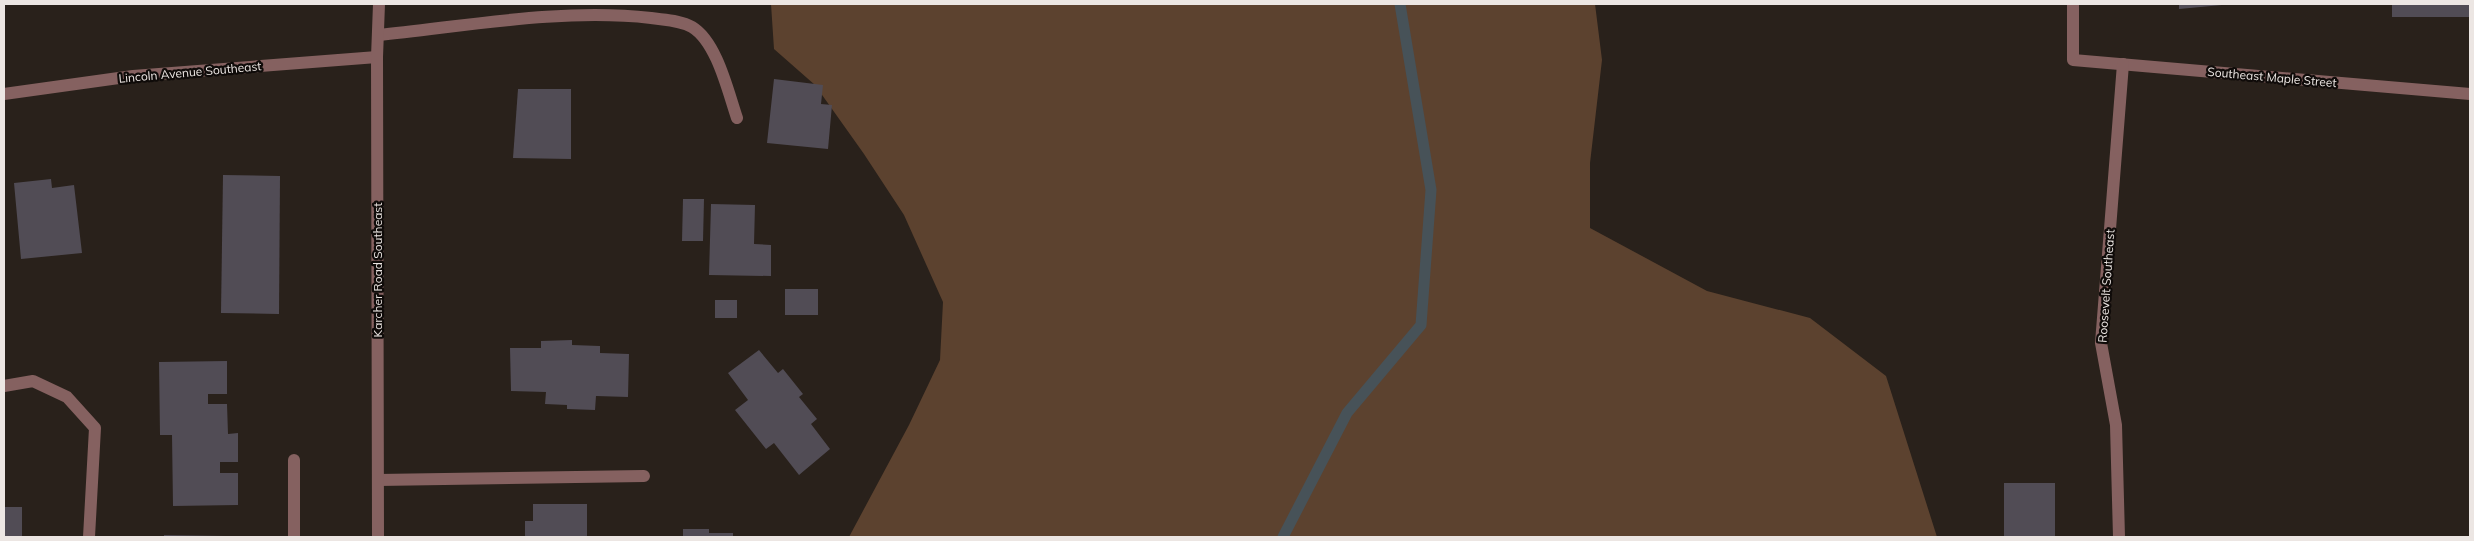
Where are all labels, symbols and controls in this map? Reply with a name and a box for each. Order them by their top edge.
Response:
street label: Lincoln Avenue Southeast [118,58,262,86]
street label: Southeast Maple Street [2207,64,2337,90]
street label: Karcher Road Southeast [370,203,385,337]
street label: Roosevelt Southeast [2095,229,2117,343]

